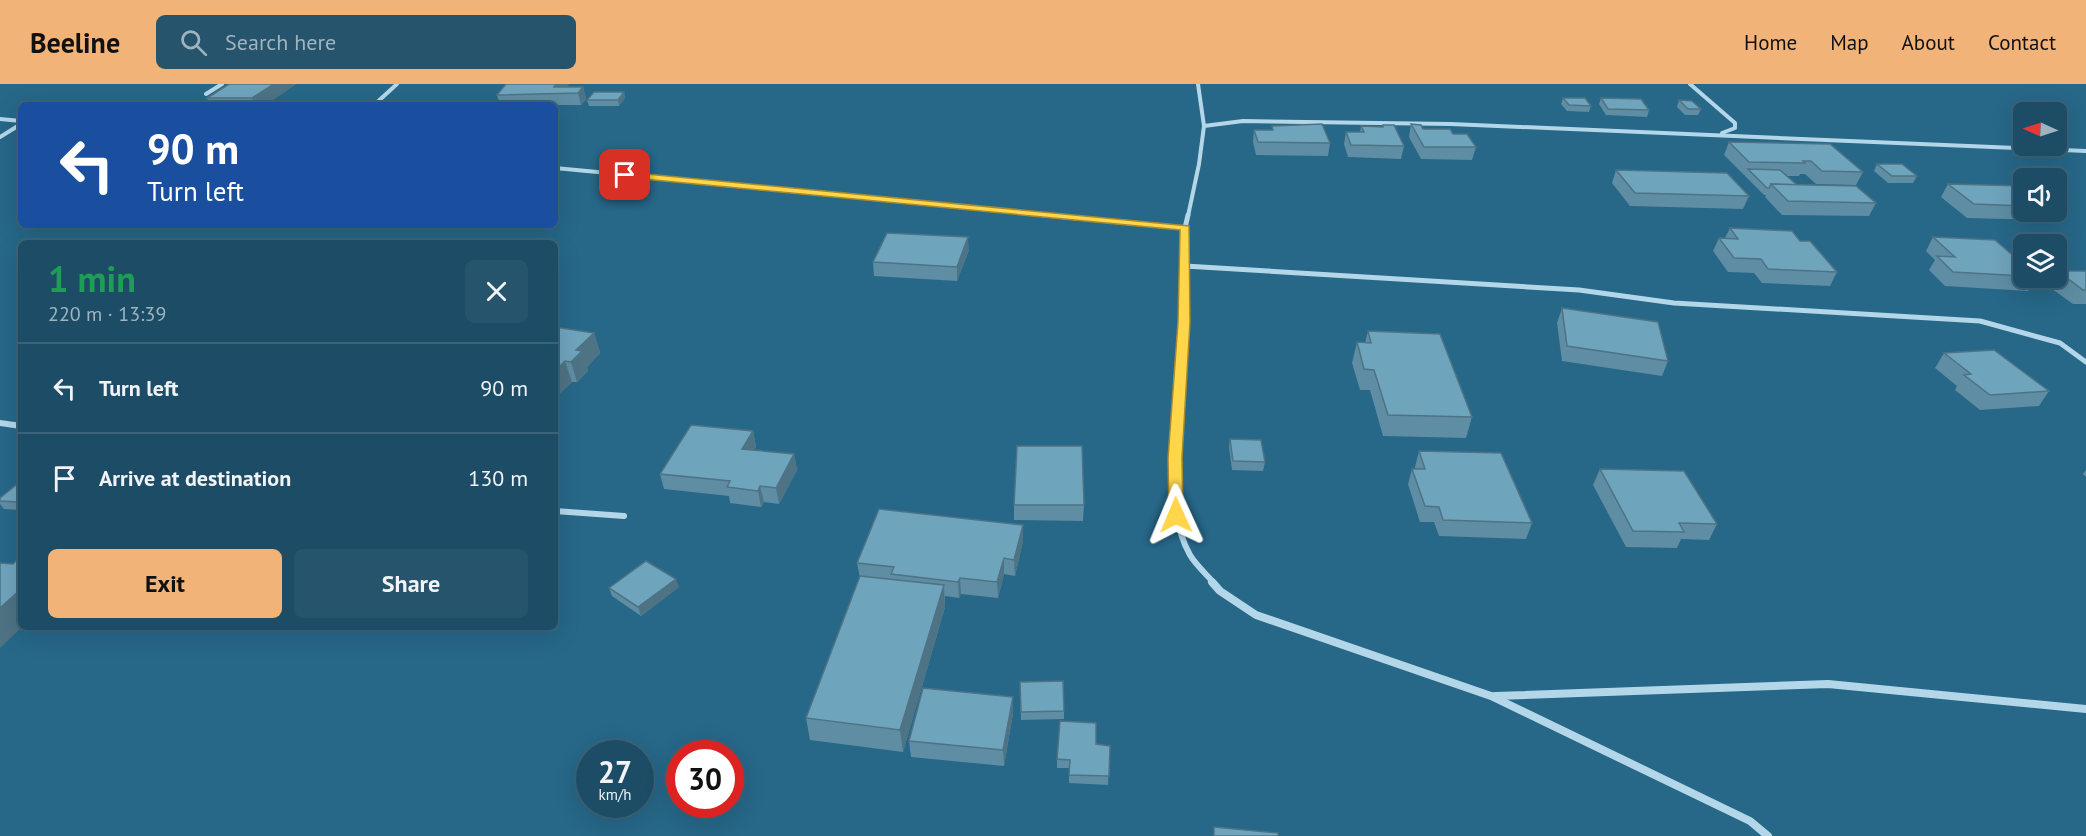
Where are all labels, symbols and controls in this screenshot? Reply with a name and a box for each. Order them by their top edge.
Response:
search box [156,15,576,69]
text: Beeline [30,24,120,61]
icon: search [177,26,210,59]
text: Search here [225,28,336,56]
text: Home [1744,29,1797,56]
text: Map [1830,29,1869,56]
text: About [1902,29,1955,56]
text: Contact [1988,29,2056,56]
north arrow [2013,102,2067,156]
map controls [2013,102,2067,288]
text: 90 m [147,121,239,176]
icon: left [48,126,126,204]
pin [599,149,650,200]
icon: arrive [608,158,641,191]
button: sound [2013,168,2067,222]
text: Turn left [147,174,244,208]
button: layers [2013,234,2067,288]
text: 1 min [48,255,136,302]
button: close [465,260,528,323]
text: 220 m · 13:39 [48,301,166,327]
icon: left [48,372,81,405]
text: Turn left [99,374,179,402]
text: 90 m [480,374,528,402]
icon: arrive [48,462,81,495]
text: Arrive at destination [99,464,291,492]
text: 130 m [468,464,528,492]
position arrow [1144,483,1208,547]
button: Exit [48,549,282,618]
button: Share [294,549,528,618]
speed limit sign: 30 [666,740,744,818]
text: 27 [598,752,632,791]
text: km/h [599,785,631,804]

